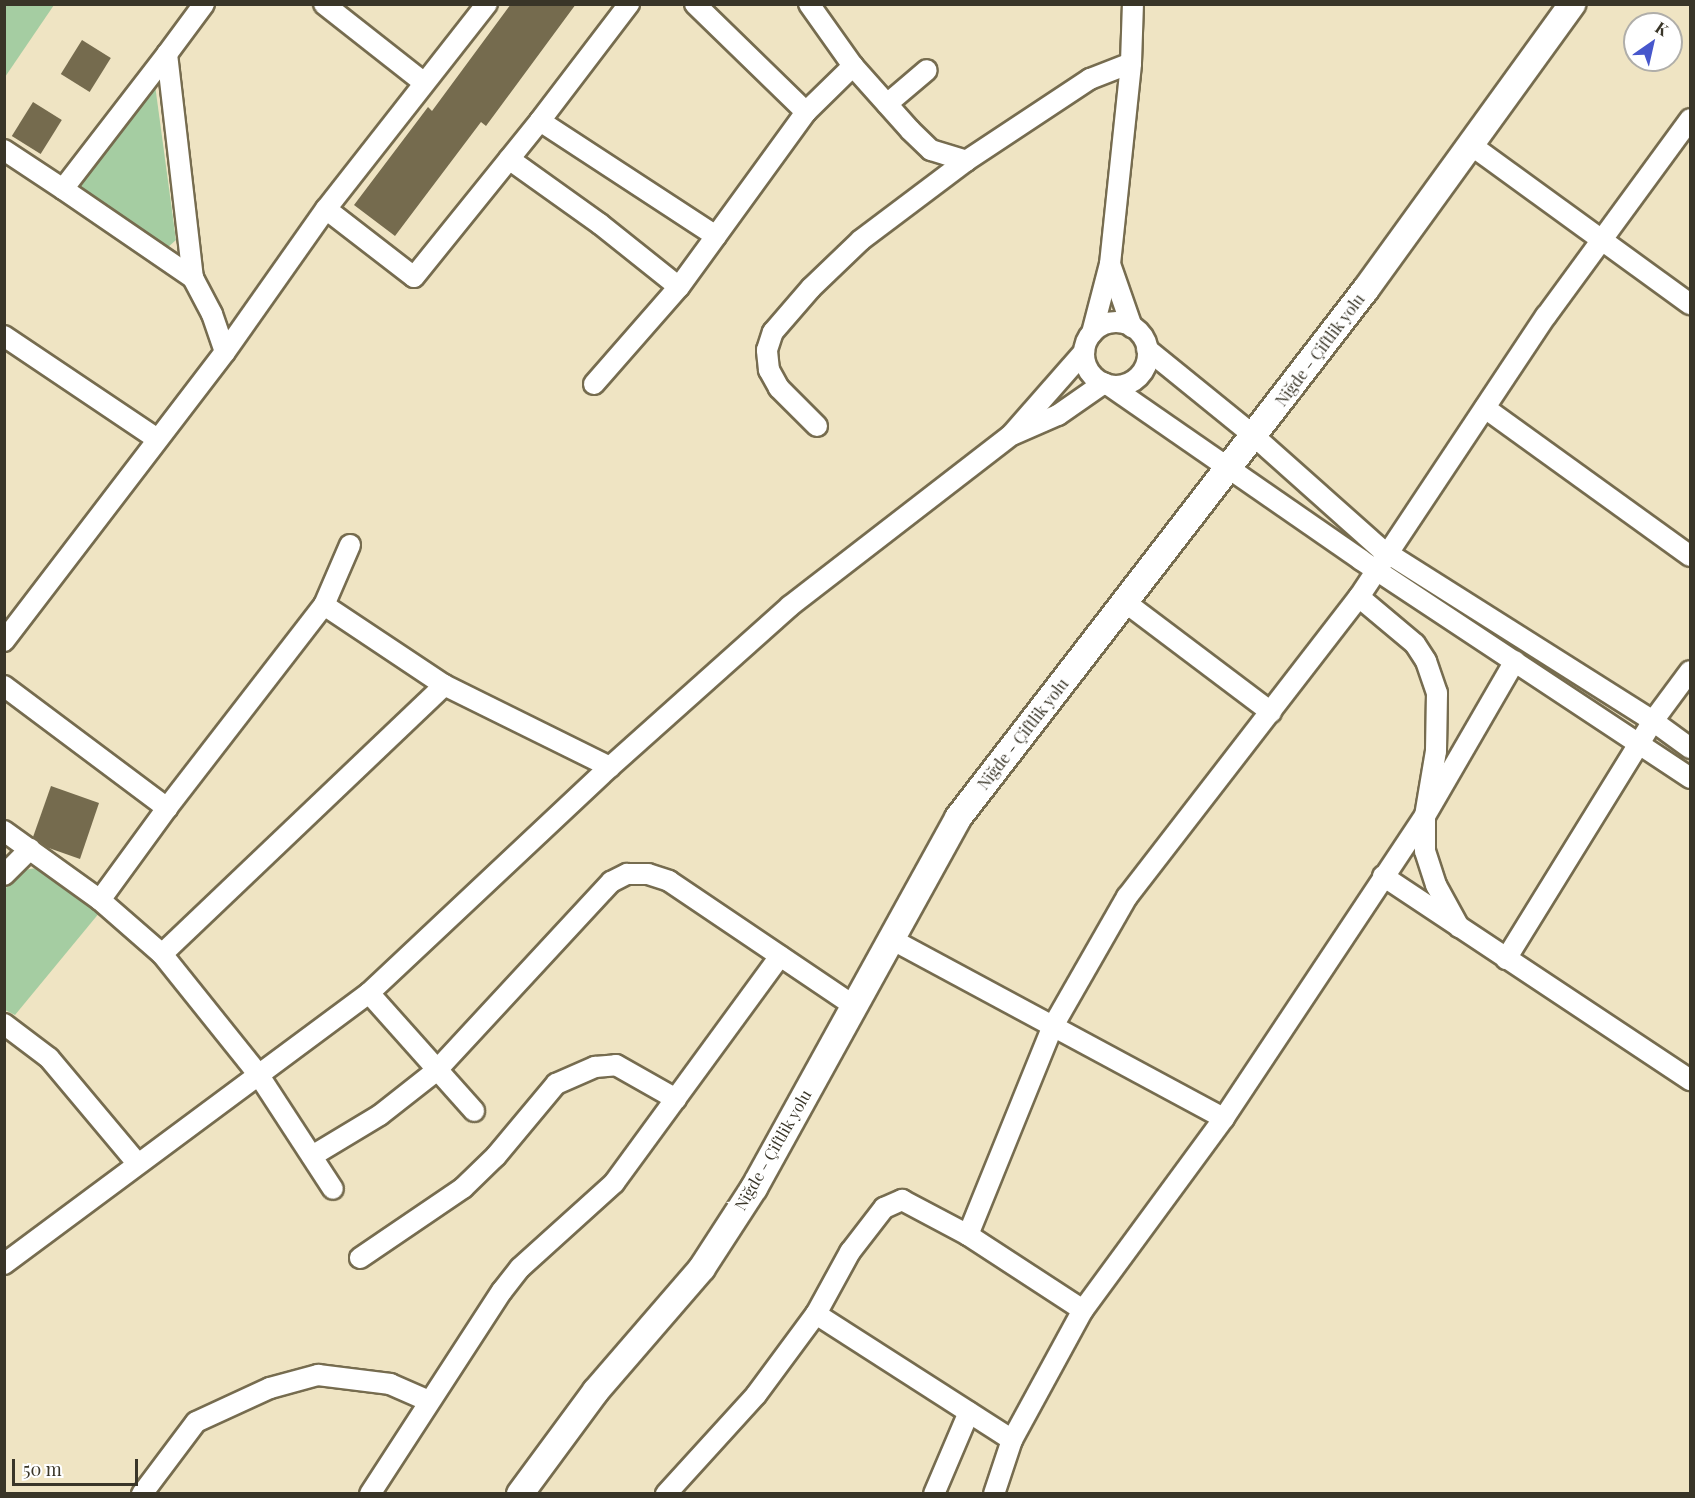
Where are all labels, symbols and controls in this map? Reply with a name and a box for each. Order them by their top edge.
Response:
north arrow [1623,12,1683,72]
text: K [1652,16,1673,40]
street label: Niğde - Çiftlik yolu [1271,290,1369,410]
street label: Niğde - Çiftlik yolu [973,674,1073,794]
street label: Niğde - Çiftlik yolu [731,1086,815,1214]
scale bar [15,1447,141,1485]
text: 50 m [23,1457,62,1481]

